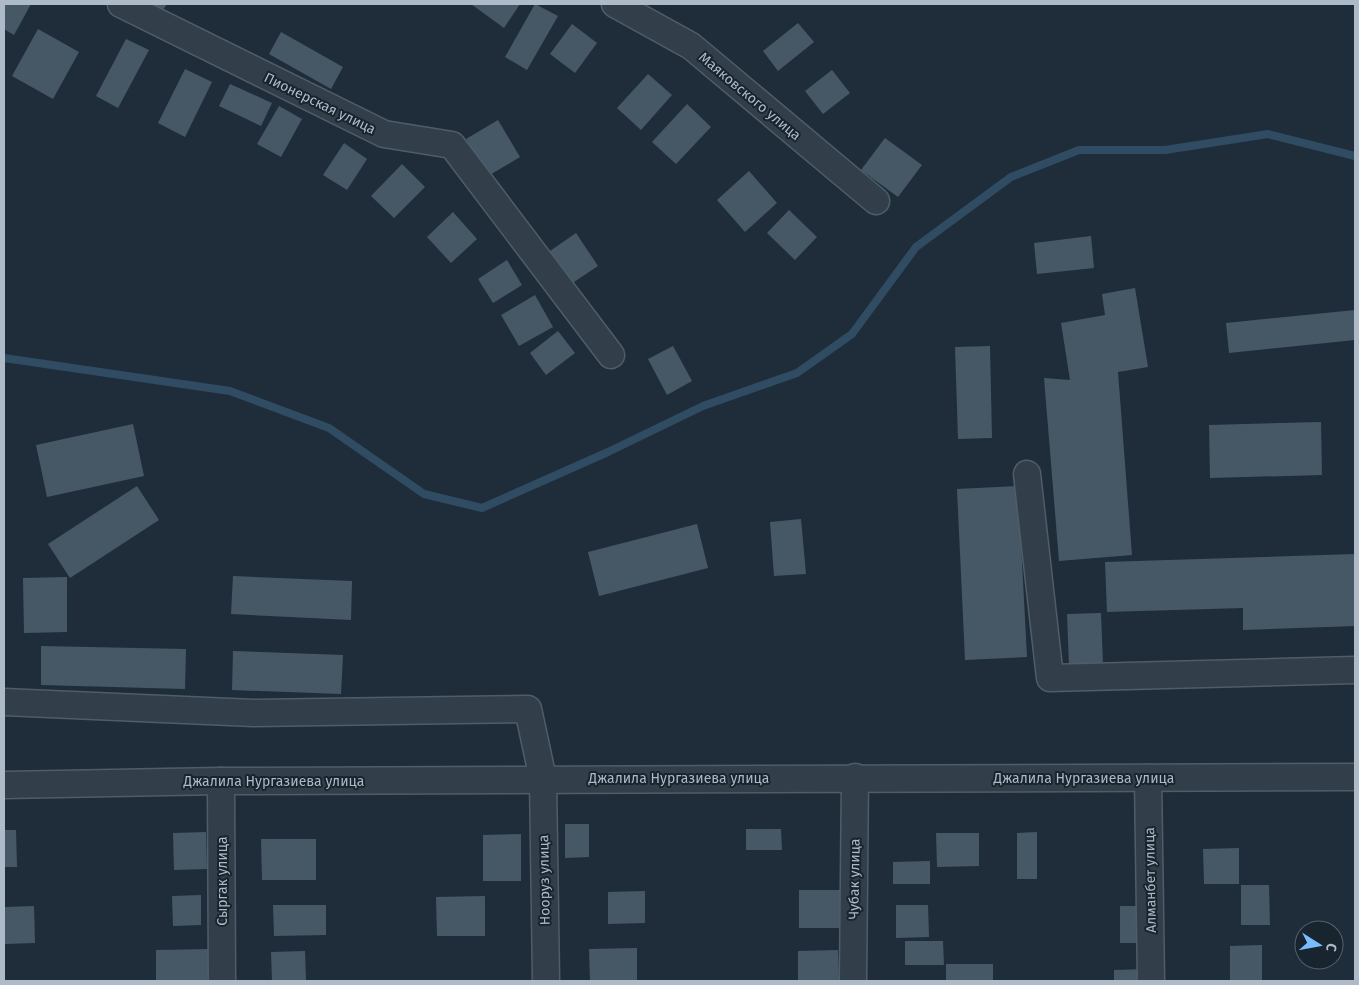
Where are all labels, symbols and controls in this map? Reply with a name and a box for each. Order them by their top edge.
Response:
street label: Маяковского улица [695,49,804,144]
street label: Пионерская улица [261,69,378,138]
street label: Джалила Нургазиева улица [588,770,769,787]
street label: Джалила Нургазиева улица [993,770,1174,787]
street label: Джалила Нургазиева улица [183,773,364,790]
street label: Алманбет улица [1141,827,1160,933]
street label: Нооруз улица [535,835,554,925]
street label: Сыргак улица [214,836,231,926]
street label: Чубак улица [845,838,864,920]
north arrow [1294,920,1344,970]
text: С [1322,942,1340,953]

